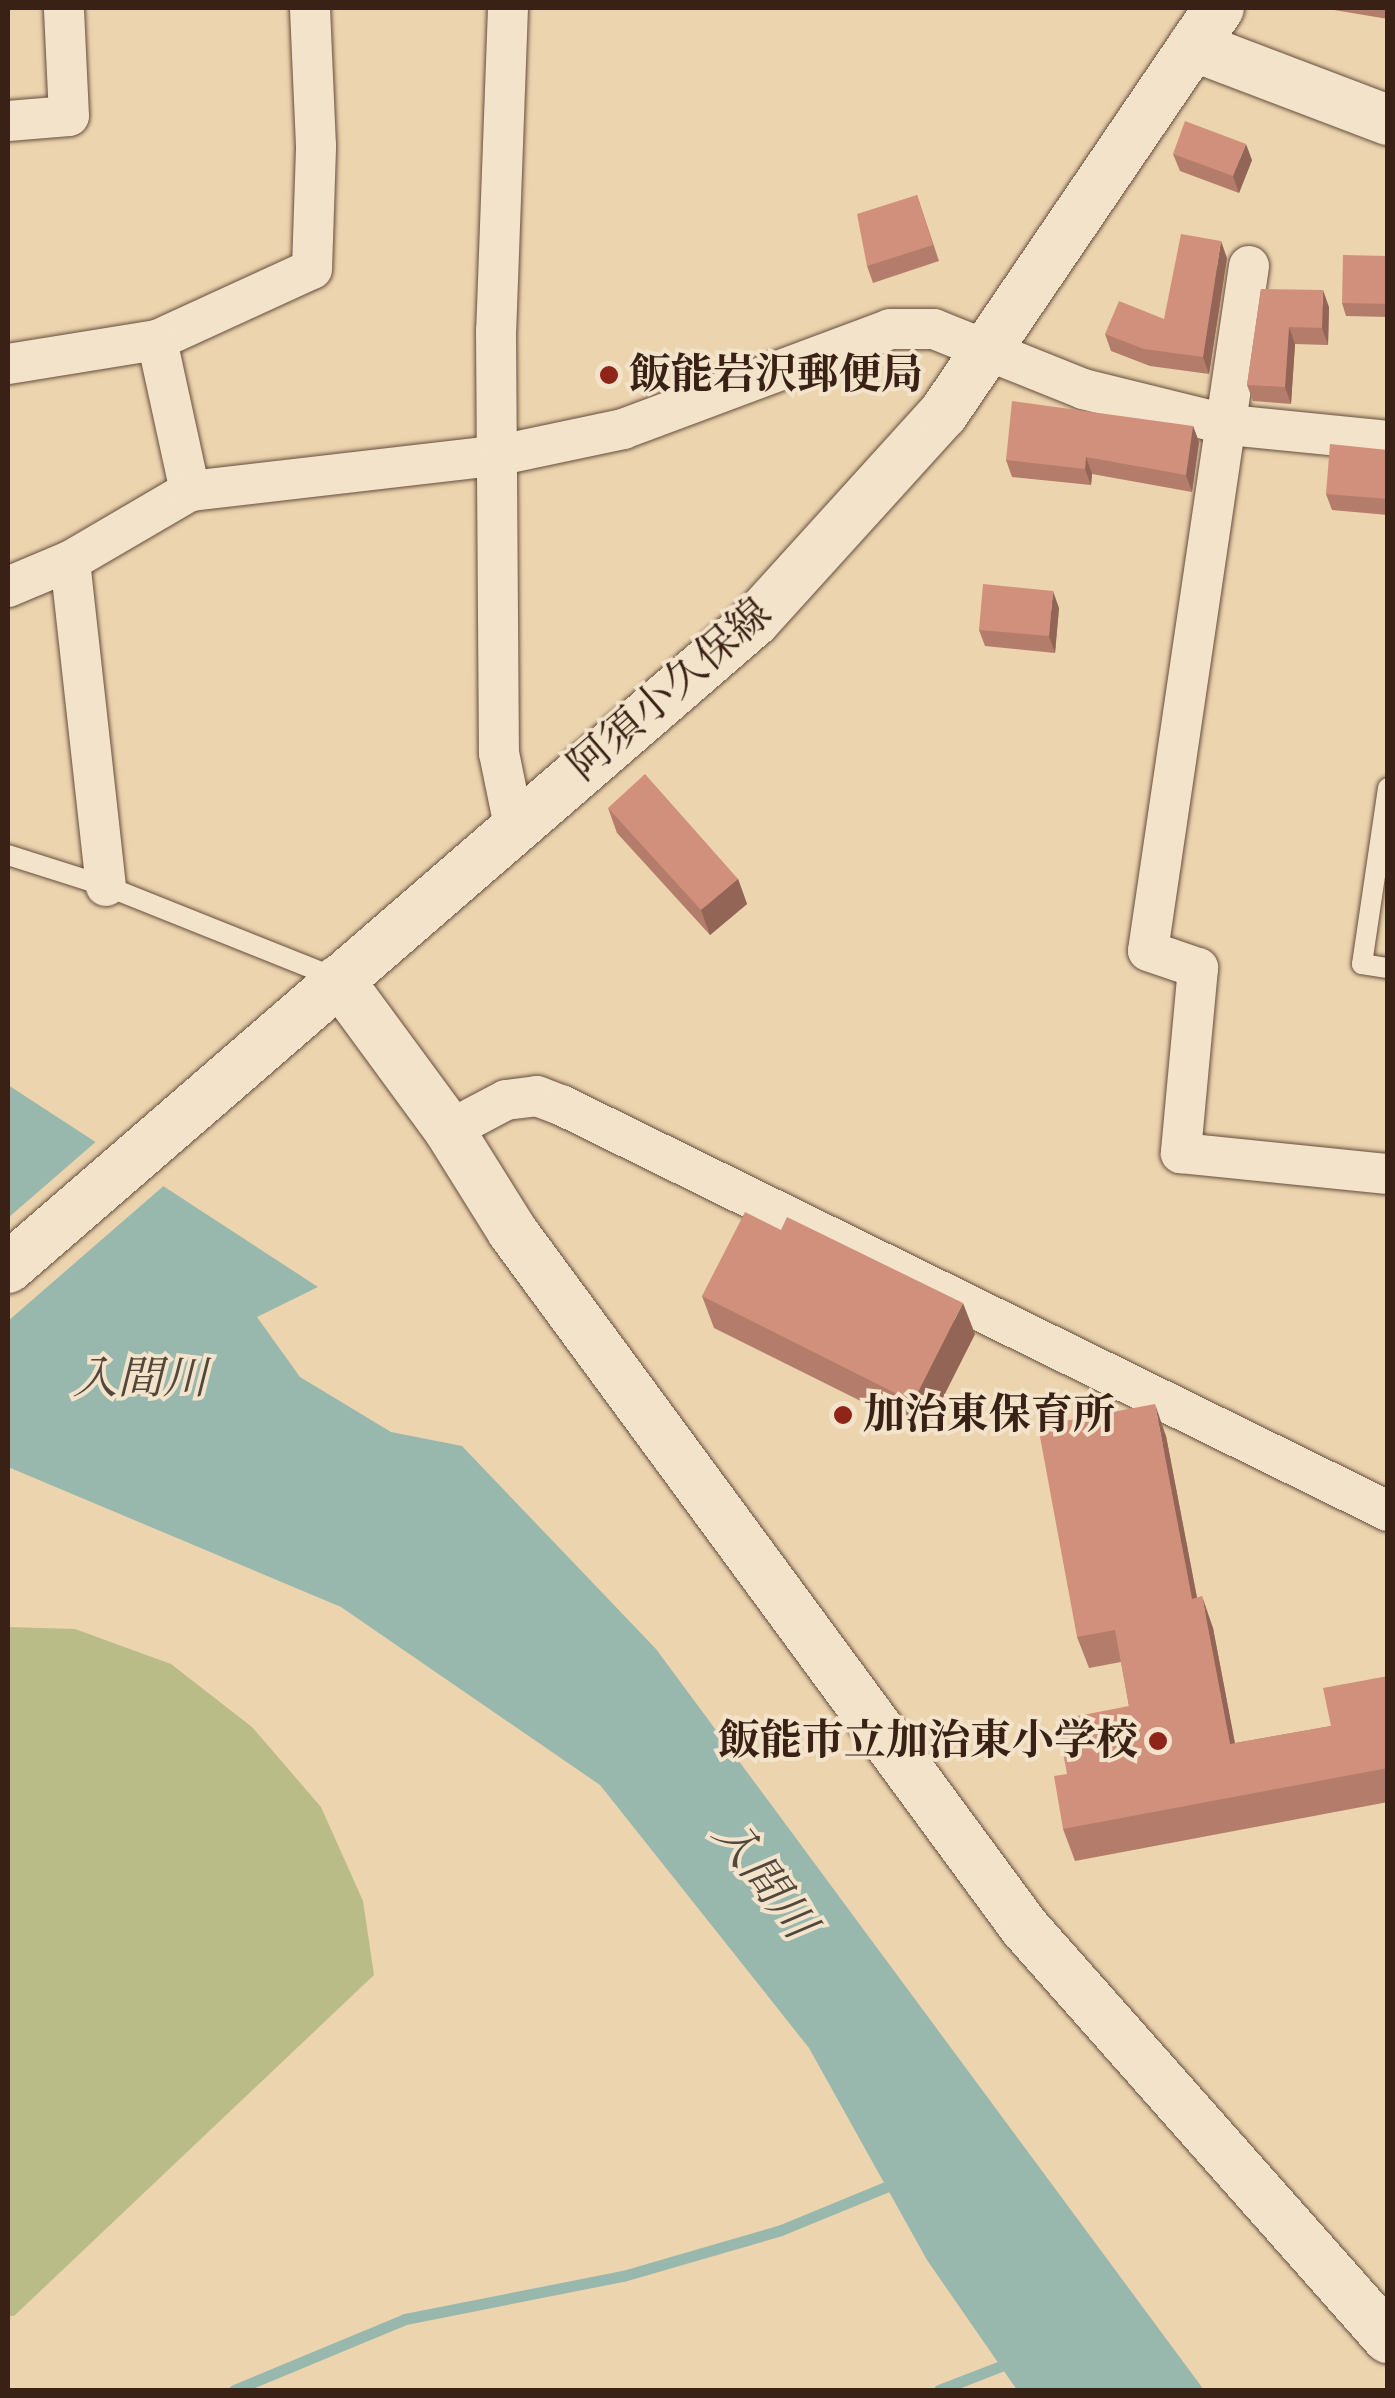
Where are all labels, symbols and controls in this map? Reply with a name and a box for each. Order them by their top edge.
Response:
place label: 飯能岩沢郵便局 [629,350,923,400]
marker: 飯能岩沢郵便局 [598,364,620,386]
street label: 阿須小久保線 [558,588,782,792]
water label: 入間川 [73,1352,207,1406]
place label: 加治東保育所 [863,1390,1115,1440]
marker: 加治東保育所 [832,1404,854,1426]
place label: 飯能市立加治東小学校 [718,1716,1138,1766]
marker: 飯能市立加治東小学校 [1147,1730,1169,1752]
water label: 入間川 [702,1809,826,1949]

